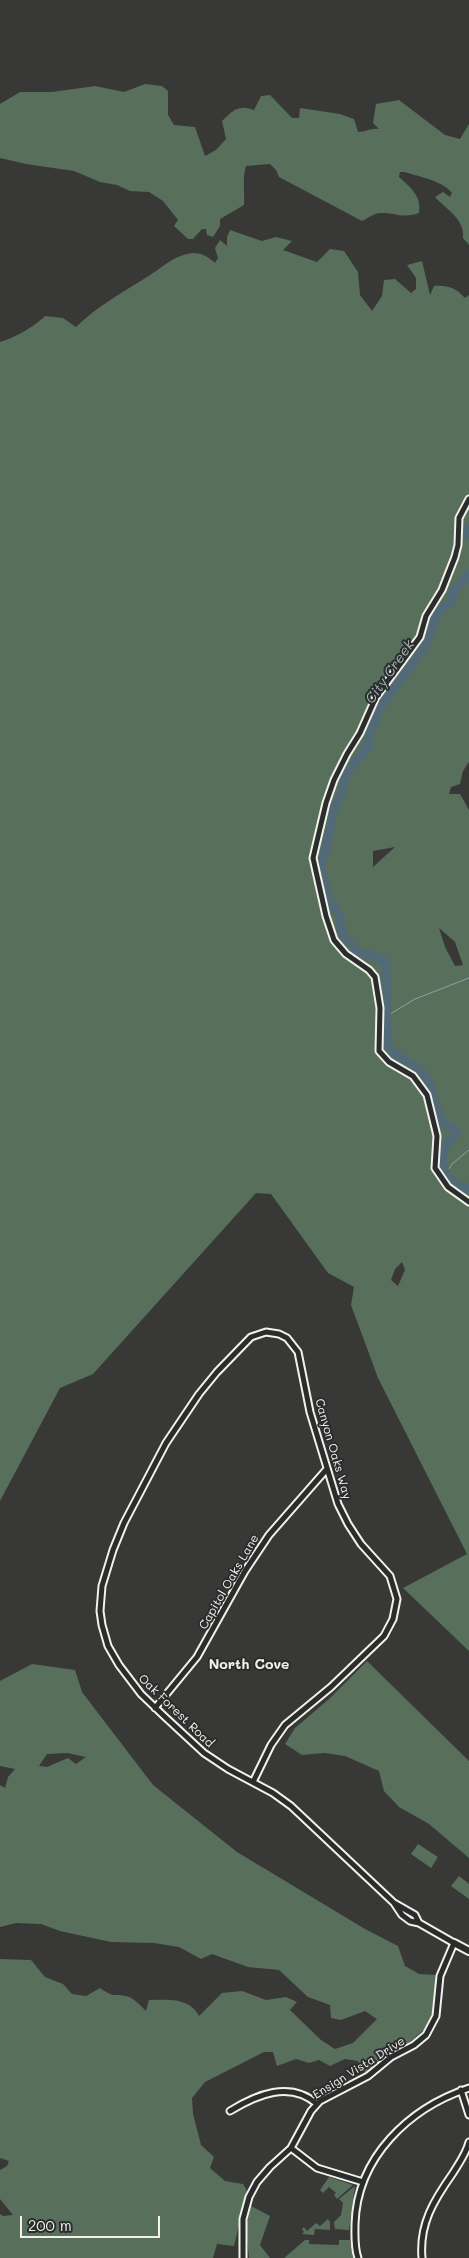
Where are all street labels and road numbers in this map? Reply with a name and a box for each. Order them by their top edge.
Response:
street label: Canyon Oaks Way [312,1397,354,1501]
street label: Capitol Oaks Lane [196,1532,262,1632]
street label: Oak Forest Road [135,1671,217,1751]
street label: Ensign Vista Drive [310,2034,408,2102]

